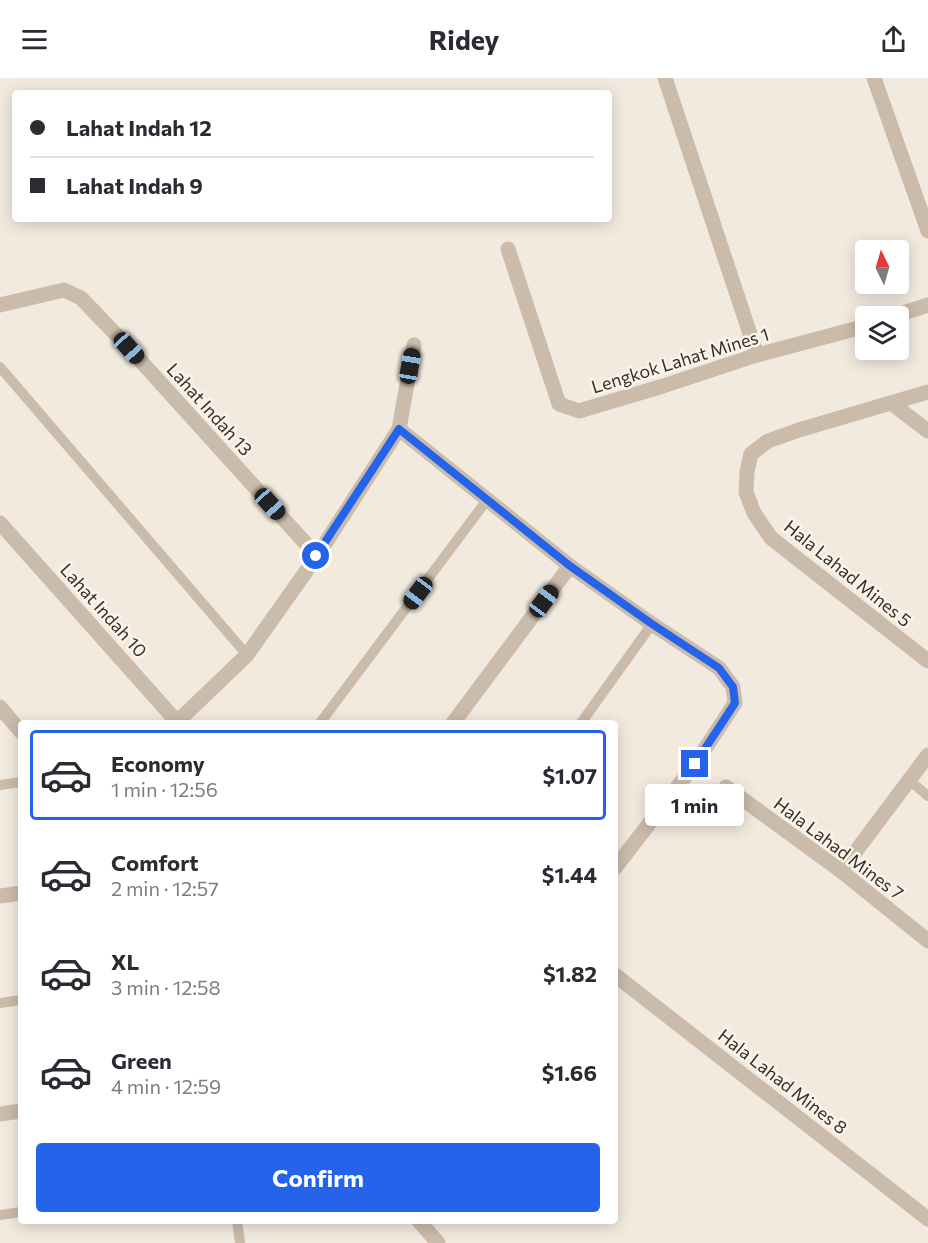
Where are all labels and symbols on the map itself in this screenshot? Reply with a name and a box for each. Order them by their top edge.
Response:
north arrow [855,240,909,294]
street label: Lengkok Lahat Mines 1 [589,323,771,397]
car [110,329,148,367]
car [398,347,422,385]
street label: Lahat Indah 13 [163,358,257,460]
car [251,485,289,523]
street label: Hala Lahad Mines 5 [780,515,916,631]
route start [302,542,329,569]
street label: Lahat Indah 10 [56,559,152,661]
car [400,573,436,613]
car [526,581,562,621]
route end [681,750,708,777]
callout: 1 min [646,785,744,827]
street label: Hala Lahad Mines 7 [770,792,908,904]
street label: Hala Lahad Mines 8 [714,1024,852,1138]

